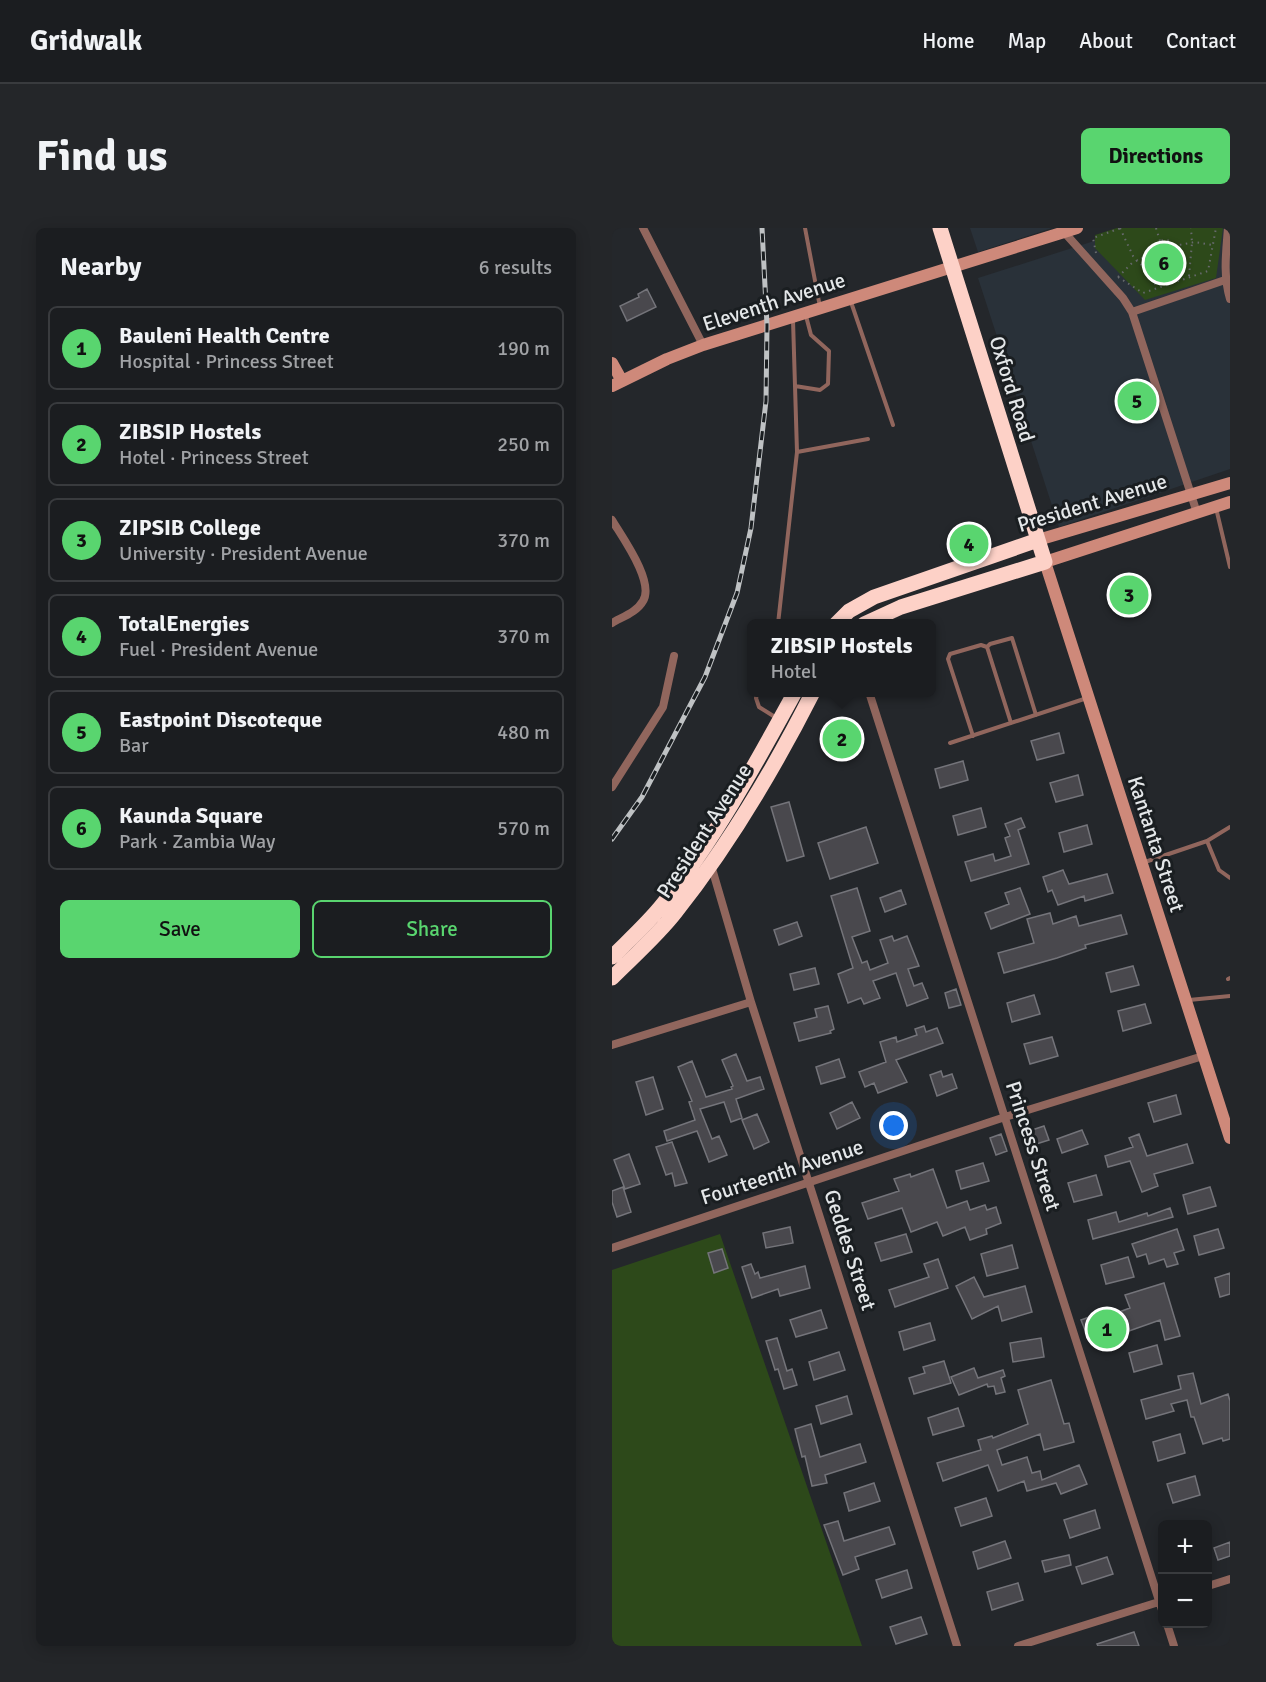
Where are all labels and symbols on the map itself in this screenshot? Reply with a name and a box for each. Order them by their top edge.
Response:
pin: 6 [1144,240,1184,285]
street label: Eleventh Avenue [699,267,849,337]
street label: Oxford Road [984,333,1040,445]
pin: 5 [1118,378,1156,423]
street label: President Avenue [1014,468,1170,538]
pin: 4 [950,522,988,566]
pin: 3 [1110,572,1148,617]
pin: 2 [822,716,862,762]
street label: President Avenue [651,759,757,903]
street label: Kantanta Street [1122,773,1190,915]
street label: Princess Street [1000,1078,1066,1214]
your location [879,1111,908,1140]
street label: Fourteenth Avenue [697,1133,867,1211]
street label: Geddes Street [818,1186,882,1314]
pin: 1 [1088,1306,1126,1352]

